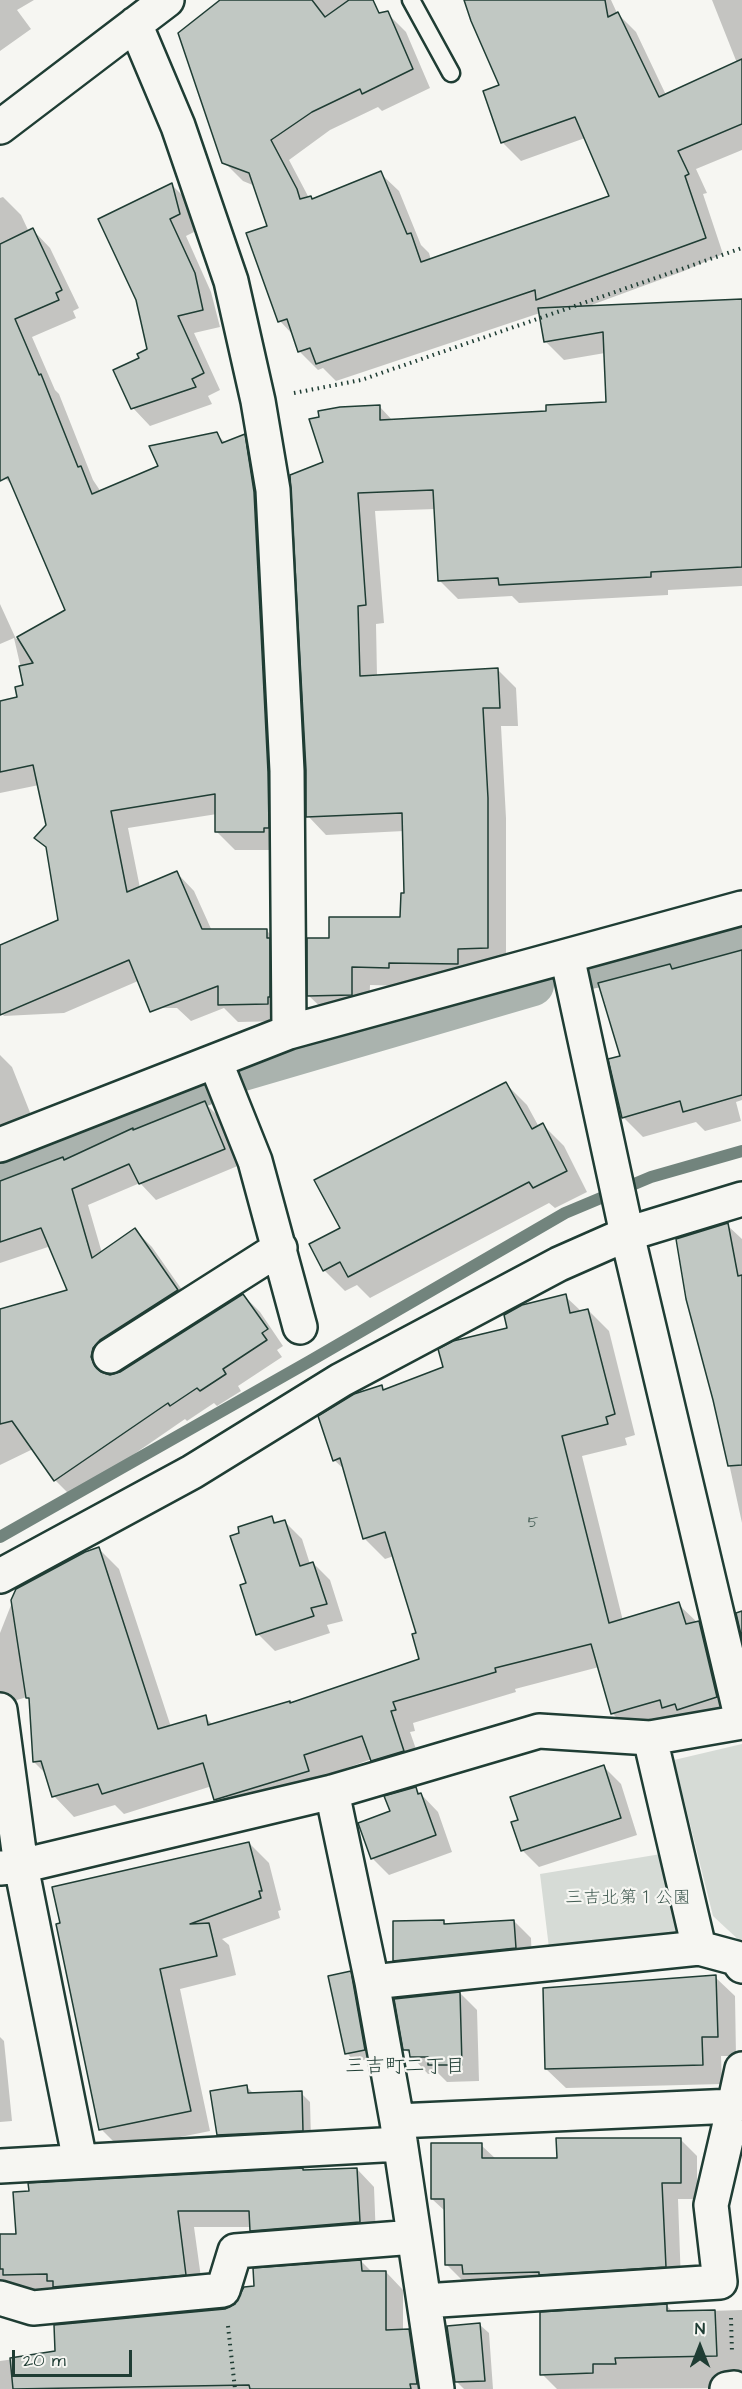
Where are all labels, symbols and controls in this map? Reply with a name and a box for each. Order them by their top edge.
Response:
house number: 5 [528,1515,538,1533]
park label: 三吉北第１公園 [565,1888,691,1910]
district label: 三吉町二丁目 [345,2056,465,2080]
north arrow [670,2317,730,2377]
text: N [695,2318,705,2340]
scale bar [15,2338,135,2376]
text: 20 m [23,2348,66,2373]

